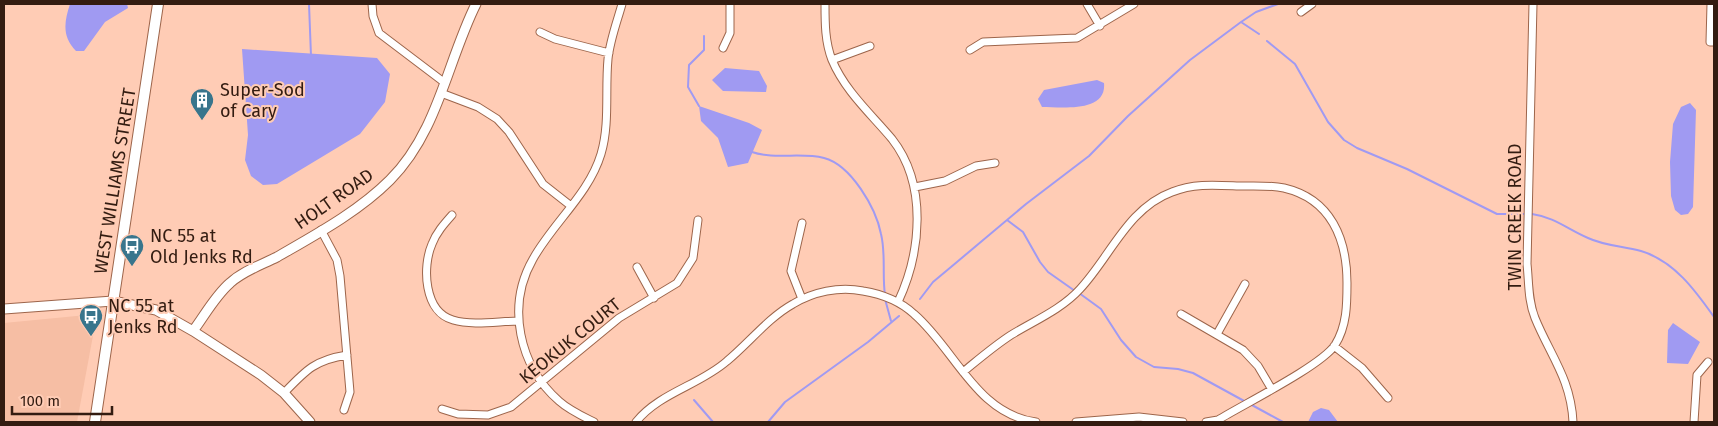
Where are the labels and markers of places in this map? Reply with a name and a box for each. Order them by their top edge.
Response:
place label: Super-Sod of Cary [220,79,305,122]
building icon: Super-Sod of Cary [189,87,215,121]
place label: NC 55 at Old Jenks Rd [150,225,253,268]
bus stop icon: NC 55 at Old Jenks Rd [119,233,145,267]
place label: NC 55 at Jenks Rd [108,295,178,338]
bus stop icon: NC 55 at Jenks Rd [78,303,104,337]

